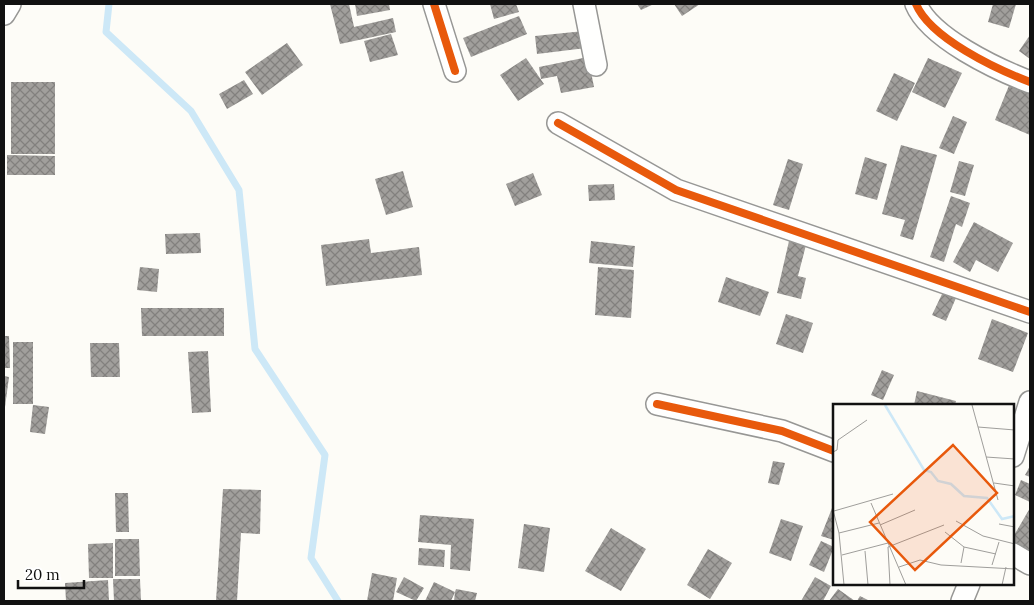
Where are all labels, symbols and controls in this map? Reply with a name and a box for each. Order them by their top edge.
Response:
inset map [833,404,1014,585]
scale bar [18,558,84,590]
text: 20 m [25,565,60,584]

